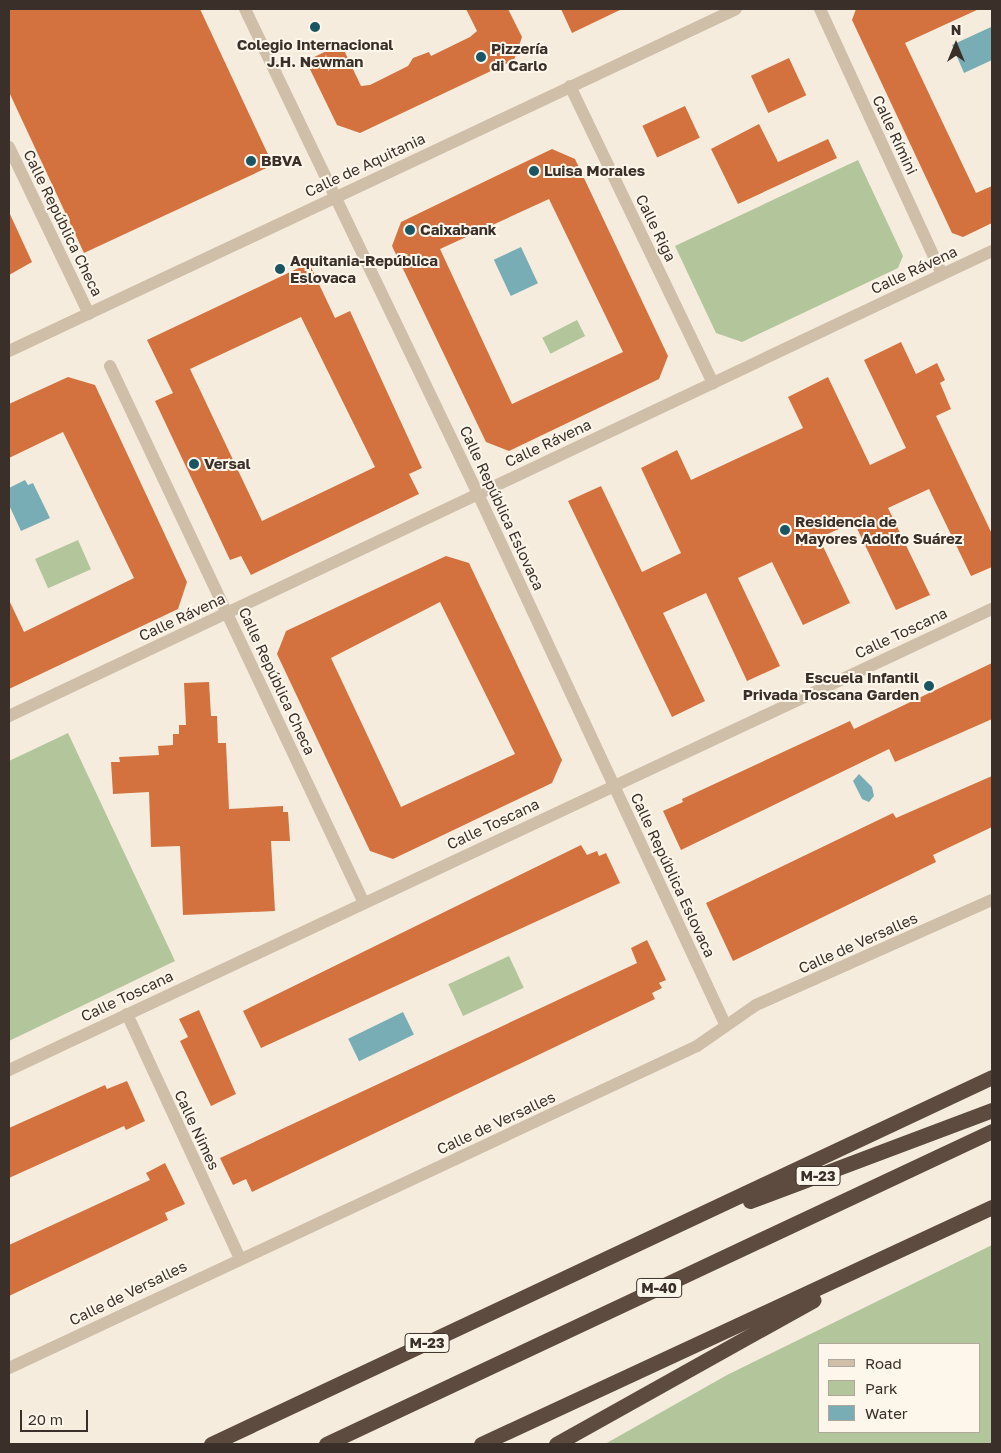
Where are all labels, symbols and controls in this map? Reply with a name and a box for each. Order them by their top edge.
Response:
north arrow [931,20,981,70]
marker: Colegio Internacional J.H. Newman [309,21,321,33]
text: N [951,21,961,38]
place label: Colegio Internacional J.H. Newman [237,35,393,70]
place label: Pizzería di Carlo [491,39,548,74]
marker: Pizzería di Carlo [475,51,487,63]
street label: Calle Rímini [869,93,921,177]
street label: Calle de Aquitania [302,129,428,201]
street label: Calle República Checa [20,147,106,299]
place label: BBVA [261,152,302,170]
marker: BBVA [245,155,257,167]
place label: Luisa Morales [544,162,645,180]
marker: Luisa Morales [528,165,540,177]
street label: Calle Riga [632,191,680,265]
place label: Caixabank [420,221,496,239]
marker: Caixabank [404,224,416,236]
street label: Calle Rávena [868,242,960,298]
place label: Aquitania-República Eslovaca [290,251,438,286]
marker: Aquitania-República Eslovaca [274,263,286,275]
street label: Calle Rávena [502,415,594,471]
street label: Calle República Eslovaca [456,423,548,593]
place label: Versal [204,455,251,473]
marker: Versal [188,458,200,470]
place label: Residencia de Mayores Adolfo Suárez [795,512,963,547]
marker: Residencia de Mayores Adolfo Suárez [779,524,791,536]
street label: Calle Rávena [136,589,228,645]
street label: Calle República Checa [235,604,319,758]
street label: Calle Toscana [852,604,950,662]
place label: Escuela Infantil Privada Toscana Garden [743,668,919,703]
marker: Escuela Infantil Privada Toscana Garden [923,680,935,692]
street label: Calle República Eslovaca [627,790,719,960]
street label: Calle Toscana [444,795,542,853]
street label: Calle de Versalles [796,909,920,977]
street label: Calle Toscana [78,967,176,1025]
street label: Calle Nimes [171,1087,223,1173]
street label: Calle de Versalles [434,1088,558,1158]
road number: M-23 [796,1164,840,1188]
street label: Calle de Versalles [66,1257,190,1329]
road number: M-40 [635,1276,683,1300]
road number: M-23 [404,1332,450,1355]
legend [818,1343,981,1433]
text: Road [865,1354,902,1372]
text: Park [865,1379,897,1397]
scale bar [22,1400,90,1432]
text: Water [865,1404,908,1422]
text: 20 m [28,1410,63,1428]

